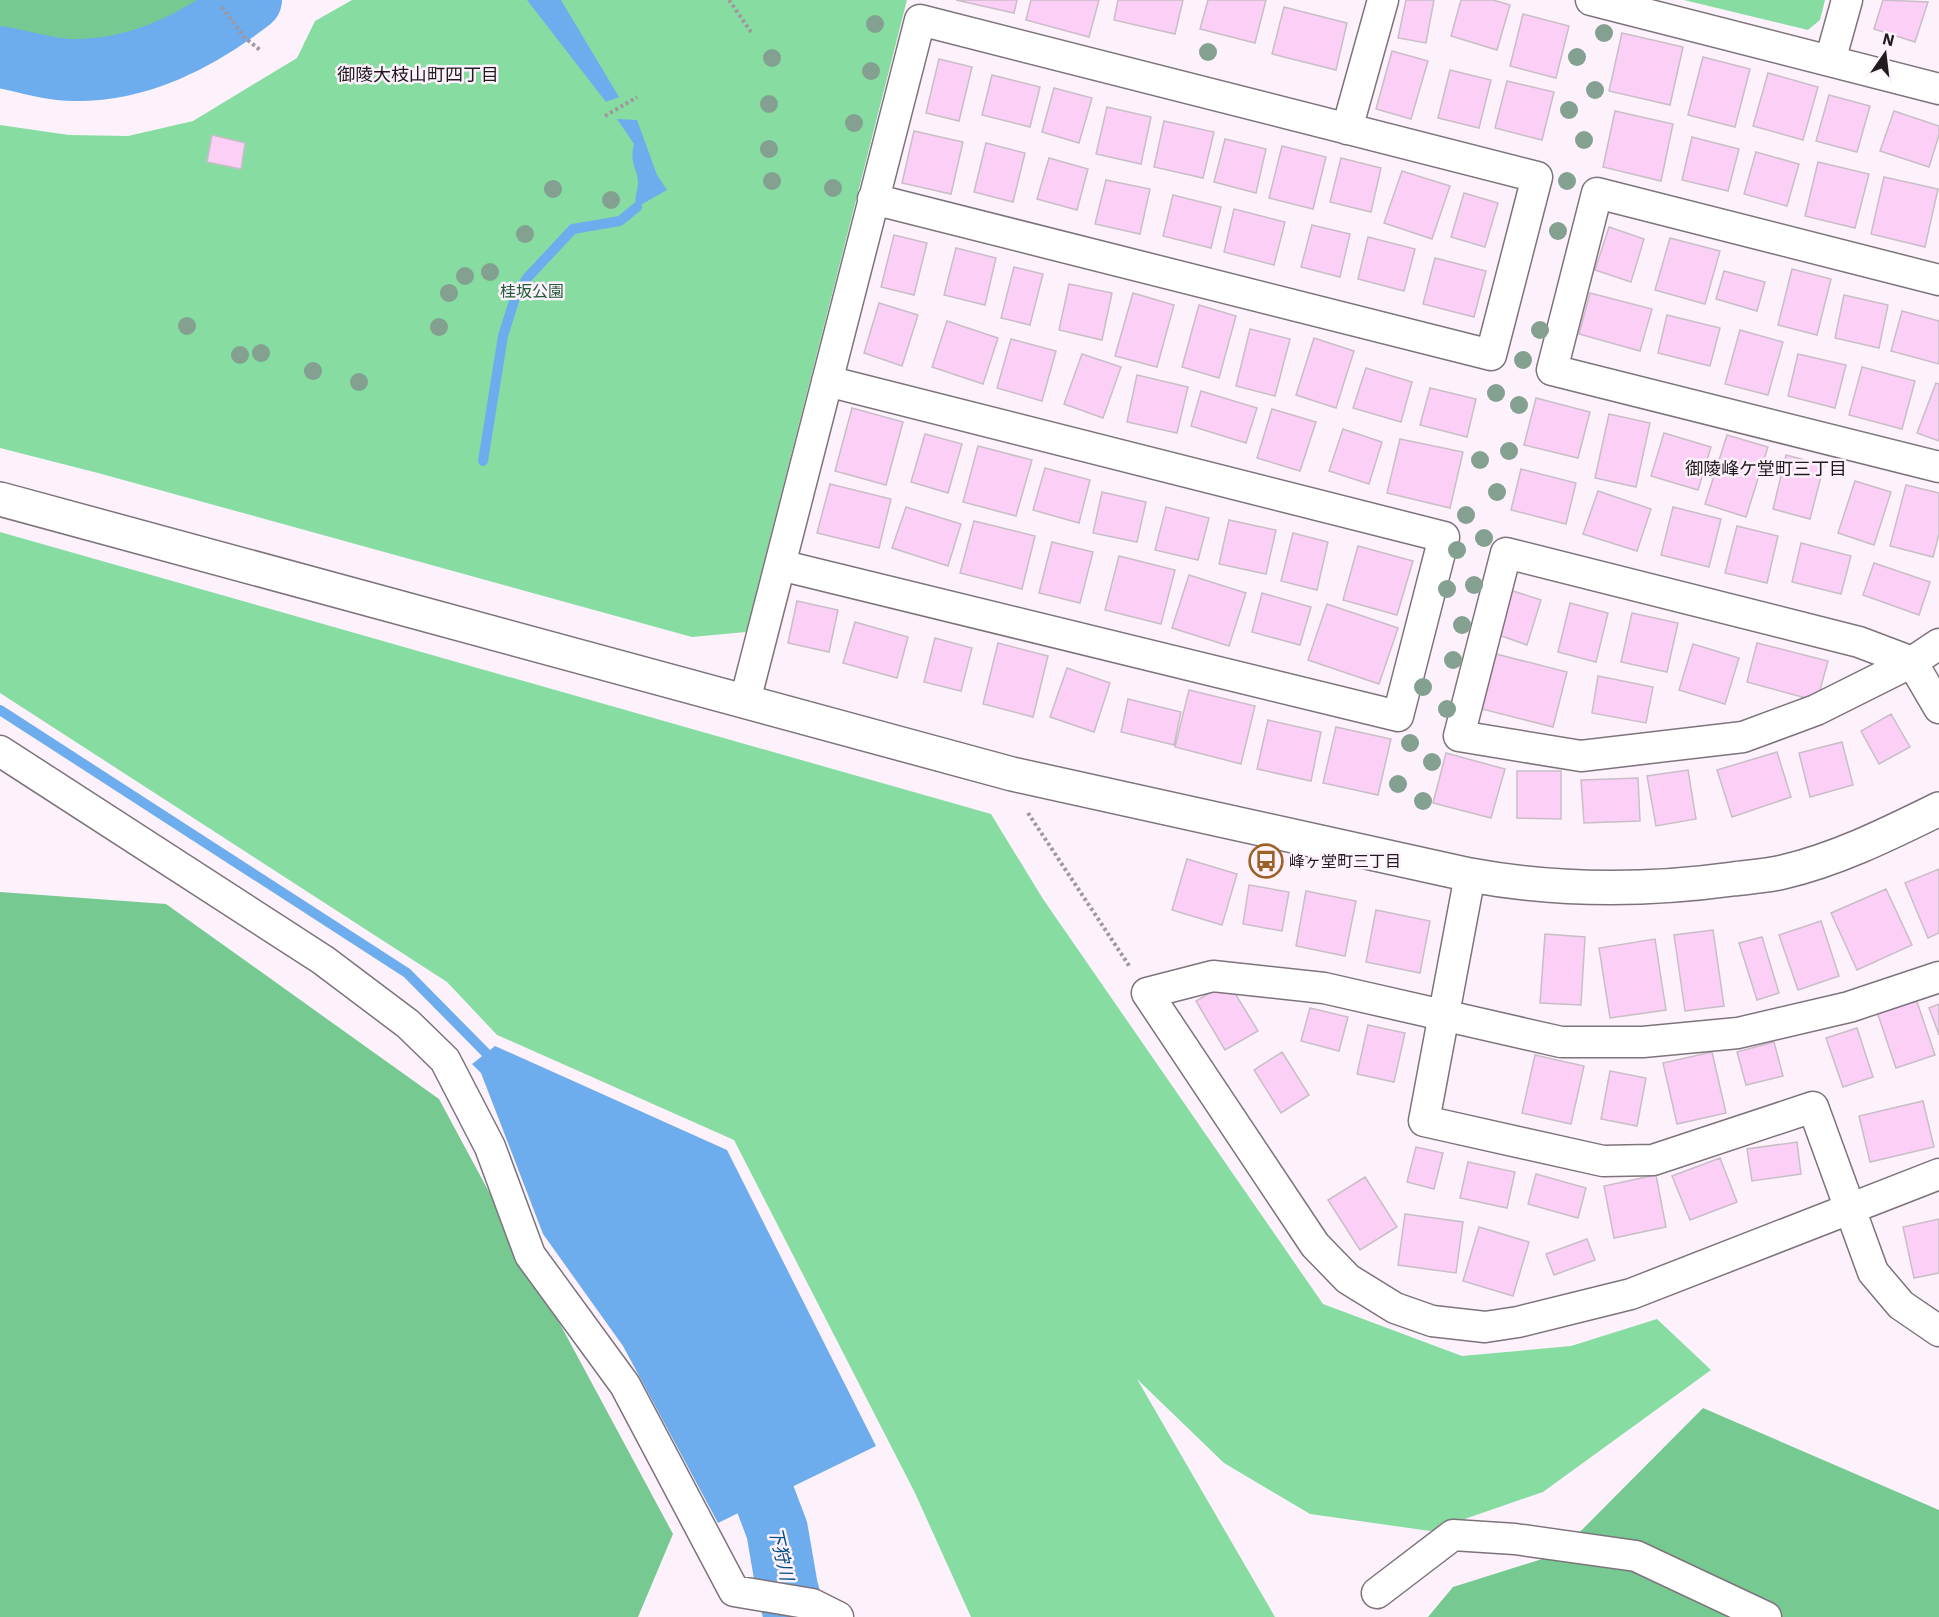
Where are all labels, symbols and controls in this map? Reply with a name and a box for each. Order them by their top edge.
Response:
north arrow [1855,24,1915,84]
text: N [1881,28,1897,51]
district label: 御陵大枝山町四丁目 [337,63,499,86]
park label: 桂坂公園 [500,281,564,301]
district label: 御陵峰ケ堂町三丁目 [1685,457,1847,480]
bus stop icon: 峰ヶ堂町三丁目 [1248,843,1284,879]
place label: 峰ヶ堂町三丁目 [1289,851,1401,871]
water label: 下狩川 [764,1525,799,1585]

